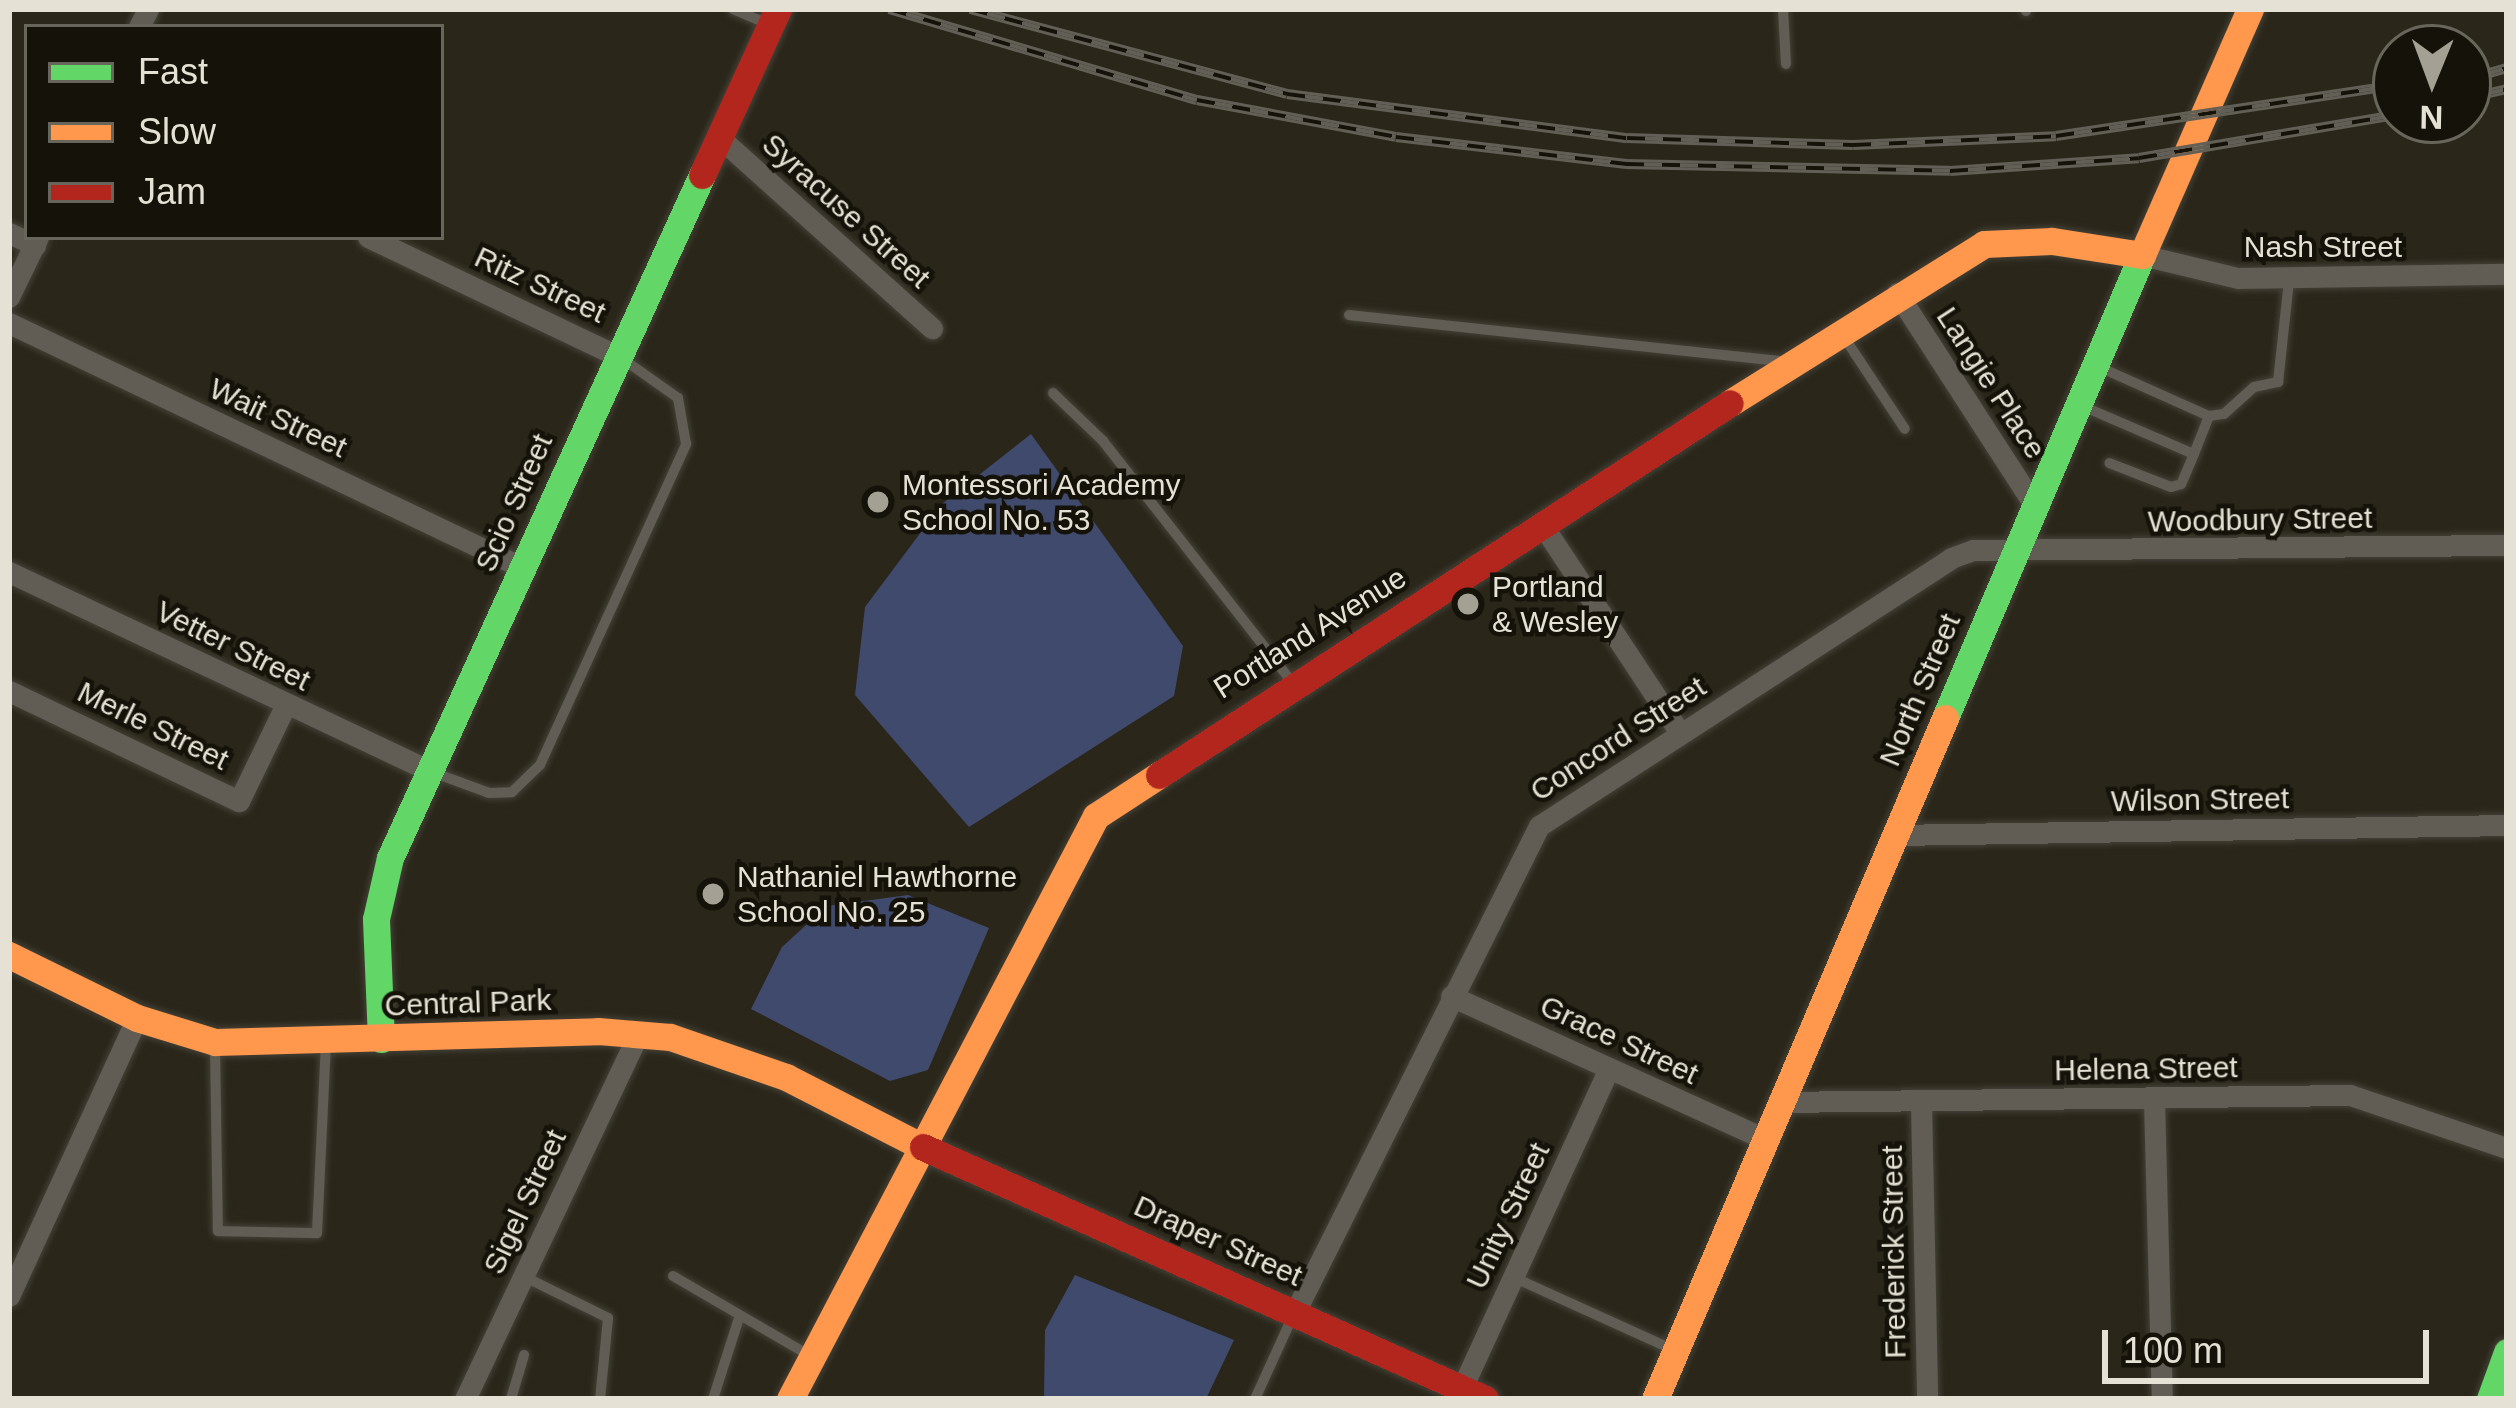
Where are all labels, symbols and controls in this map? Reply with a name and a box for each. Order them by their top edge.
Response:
legend [24,24,444,240]
north arrow [2372,24,2492,144]
text: Fast [138,51,208,92]
text: N [2419,99,2444,136]
text: Slow [138,111,216,152]
street label: Syracuse Street [755,126,937,296]
text: Jam [138,171,206,212]
street label: Nash Street [2244,229,2402,265]
street label: Ritz Street [469,239,611,331]
street label: Langie Place [1929,300,2053,466]
street label: Wait Street [204,371,352,465]
street label: Scio Street [468,429,560,577]
place label: Montessori Academy School No. 53 [902,467,1182,538]
marker: Montessori Academy School No. 53 [865,489,891,515]
street label: Woodbury Street [2147,500,2373,540]
street label: Portland Avenue [1207,559,1413,707]
place label: Portland & Wesley [1492,569,1618,640]
marker: Portland & Wesley [1455,591,1481,617]
street label: Vetter Street [150,593,316,699]
street label: North Street [1872,609,1968,771]
street label: Concord Street [1524,669,1712,809]
street label: Merle Street [72,674,234,778]
street label: Wilson Street [2111,780,2289,820]
place label: Nathaniel Hawthorne School No. 25 [737,859,1017,930]
marker: Nathaniel Hawthorne School No. 25 [700,881,726,907]
street label: Central Park [384,982,552,1024]
street label: Grace Street [1534,988,1704,1092]
street label: Helena Street [2054,1049,2238,1089]
street label: Sigel Street [476,1124,574,1280]
street label: Unity Street [1459,1137,1557,1295]
street label: Frederick Street [1874,1145,1914,1359]
street label: Draper Street [1128,1188,1308,1294]
scale bar [2108,1306,2435,1380]
text: 100 m [2123,1330,2223,1371]

